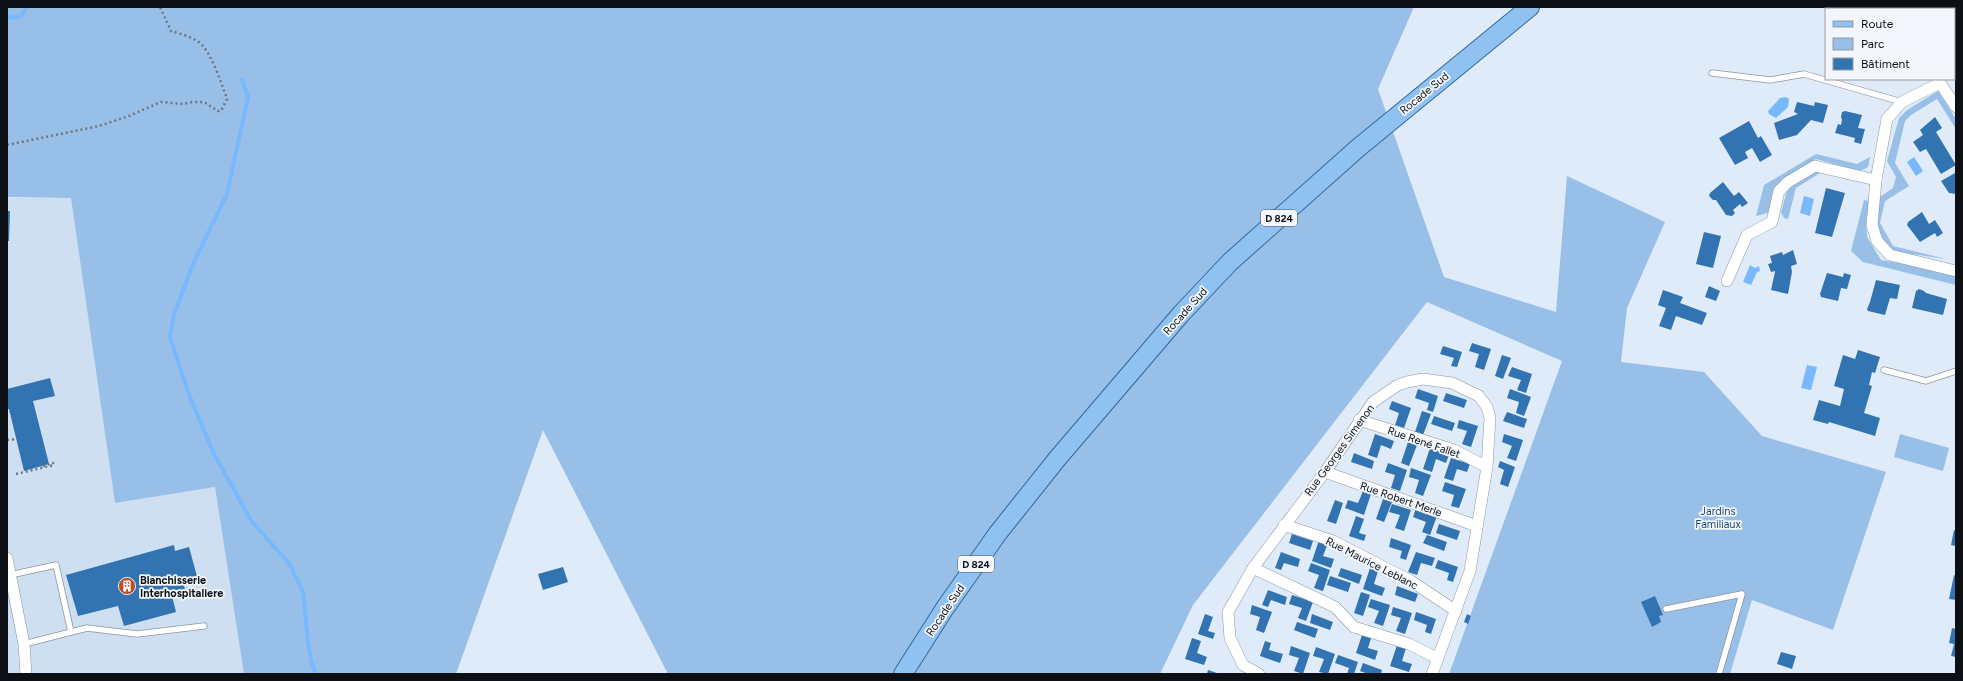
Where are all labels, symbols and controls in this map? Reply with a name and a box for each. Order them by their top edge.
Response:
legend [1825,8,1955,80]
text: Route [1861,17,1894,31]
text: Parc [1861,37,1885,51]
text: Bâtiment [1861,57,1910,71]
street label: Rocade Sud [1397,70,1451,117]
road number: D 824 [1261,210,1297,226]
street label: Rocade Sud [1161,285,1210,338]
street label: Rue Georges Simenon [1302,402,1377,499]
street label: Rue René Fallet [1386,424,1462,461]
street label: Rue Robert Merle [1358,479,1443,520]
park label: Jardins Familiaux [1695,505,1741,531]
street label: Rue Maurice Leblanc [1323,534,1420,592]
road number: D 824 [958,556,994,572]
place label: Blanchisserie Interhospitaliere [140,574,223,600]
building icon: Blanchisserie Interhospitaliere [117,576,137,596]
street label: Rocade Sud [923,582,967,639]

